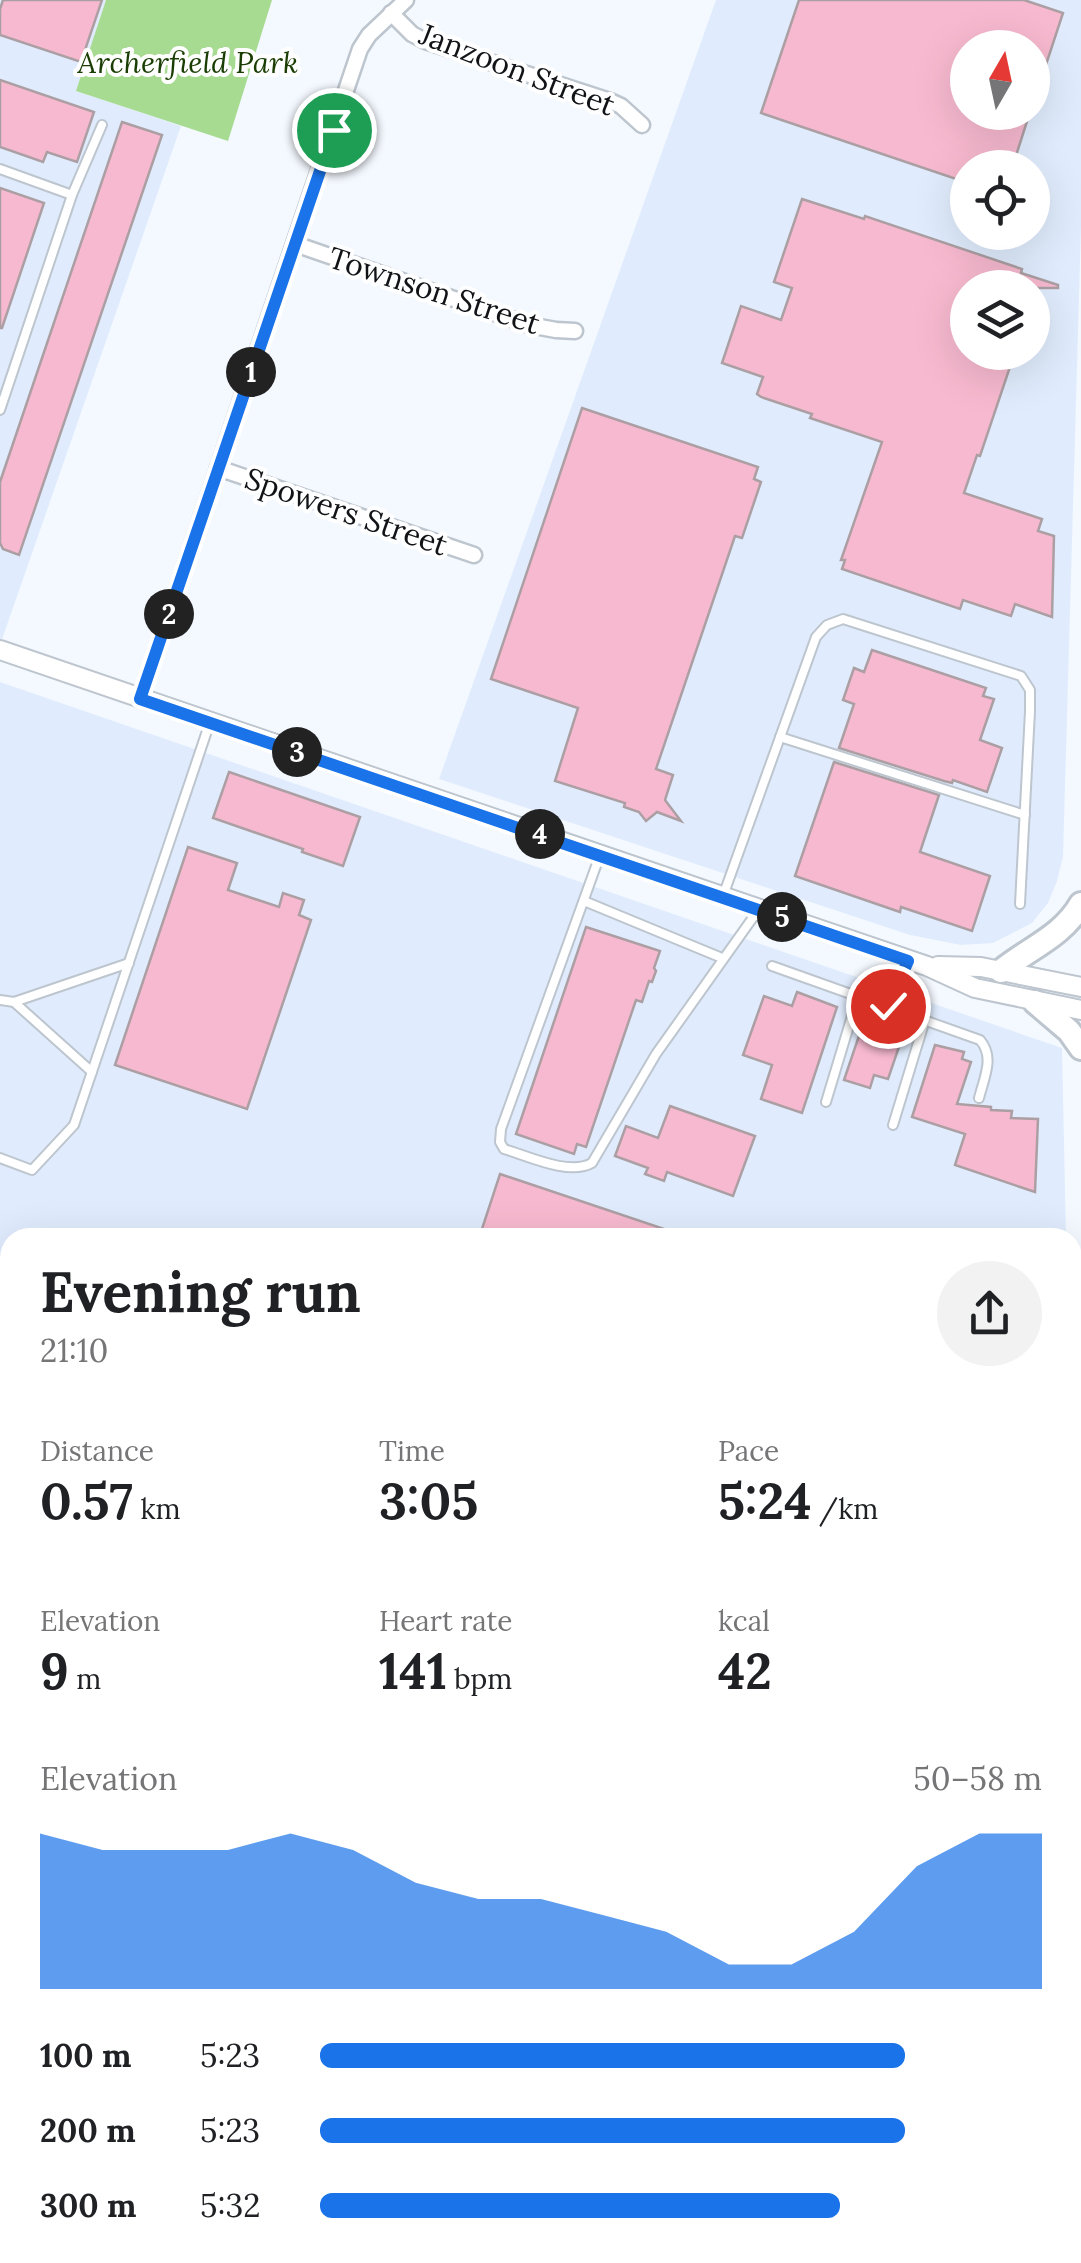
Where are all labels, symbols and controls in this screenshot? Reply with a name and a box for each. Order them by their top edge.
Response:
street label: Janzoon Street [414,14,621,124]
north arrow [950,30,1050,130]
map controls [950,30,1050,370]
park label: Archerfield Park [77,43,298,81]
pin [292,88,377,173]
icon: arrive [307,103,362,158]
button: locate [950,150,1050,250]
street label: Townson Street [324,238,545,342]
button: layers [950,270,1050,370]
pin: 1 [226,347,276,397]
text: 1 [245,354,257,390]
street label: Spowers Street [240,459,453,564]
pin: 2 [144,589,194,639]
text: 2 [162,596,176,632]
pin: 3 [272,727,322,777]
text: 3 [289,734,305,770]
pin: 4 [515,809,565,859]
text: 4 [532,816,548,852]
pin: 5 [757,892,807,942]
text: 5 [774,899,790,935]
pin [846,964,931,1049]
icon: check [861,979,916,1034]
text: Evening run [40,1257,361,1327]
button: share [937,1261,1042,1366]
text: 21:10 [40,1330,108,1371]
text: Distance [40,1433,154,1469]
text: Time [379,1433,445,1469]
text: Pace [718,1433,779,1469]
text: 0.57 [40,1469,133,1533]
text: 3:05 [379,1469,478,1533]
text: 5:24 [718,1469,812,1533]
text: km [133,1491,181,1527]
text: /km [812,1491,878,1527]
text: Elevation [40,1603,160,1639]
text: Heart rate [379,1603,513,1639]
text: kcal [718,1603,770,1639]
text: 9 [40,1639,69,1703]
text: 141 [379,1639,447,1703]
text: 42 [718,1639,772,1703]
text: m [69,1661,101,1697]
text: bpm [447,1661,512,1697]
text: Elevation [40,1758,177,1799]
text: 50–58 m [913,1758,1042,1799]
text: 100 m [40,2035,132,2076]
text: 5:23 [200,2035,260,2076]
text: 200 m [40,2110,136,2151]
text: 5:23 [200,2110,260,2151]
text: 300 m [40,2185,136,2226]
text: 5:32 [200,2185,260,2226]

